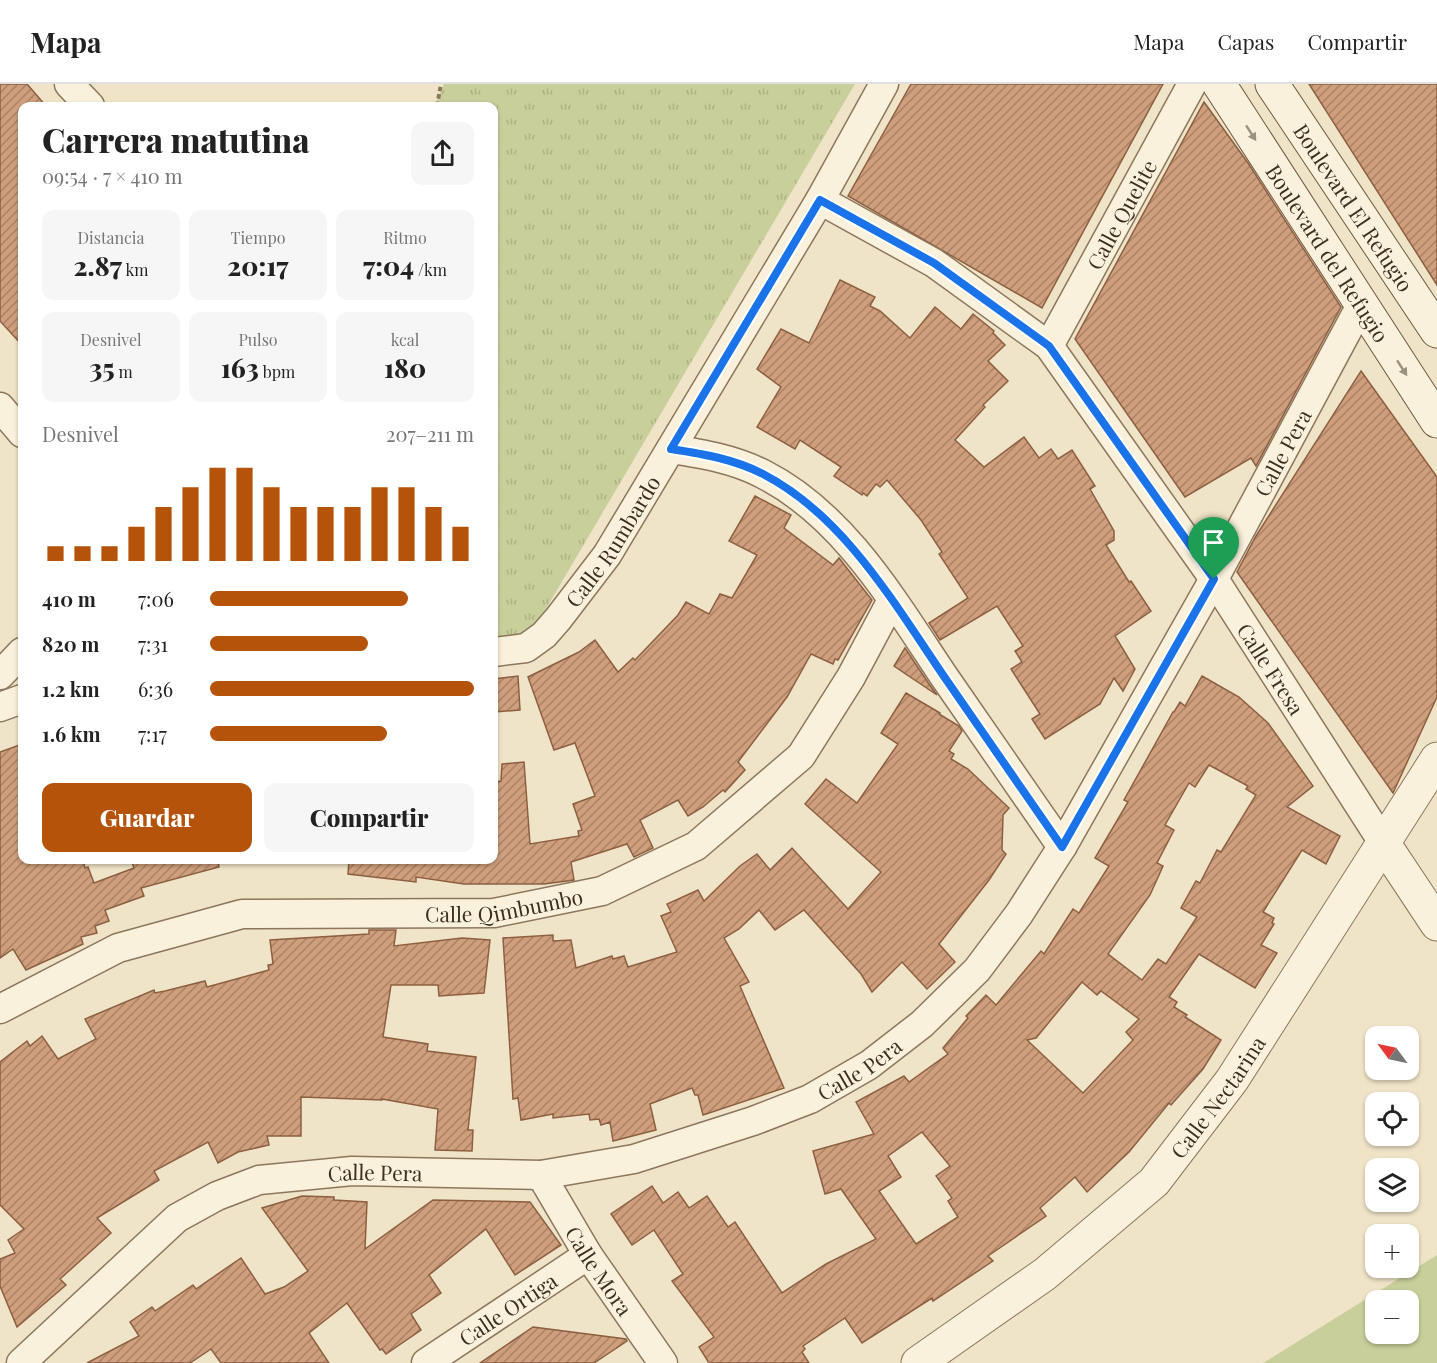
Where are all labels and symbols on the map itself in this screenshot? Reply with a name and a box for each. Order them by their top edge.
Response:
street label: Boulevard El Refugio [1288,118,1420,297]
one-way arrow [1245,125,1256,141]
street label: Calle Quelite [1080,154,1162,274]
street label: Boulevard del Refugio [1260,158,1396,347]
one-way arrow [1396,360,1407,376]
street label: Calle Pera [1247,403,1317,501]
street label: Calle Rumbardo [559,470,666,612]
pin [1188,517,1239,579]
street label: Calle Fresa [1232,617,1312,720]
street label: Calle Qimbumbo [425,881,585,927]
north arrow [1365,1026,1419,1080]
street label: Calle Nectarina [1164,1030,1271,1163]
street label: Calle Pera [812,1031,907,1106]
street label: Calle Pera [326,1157,423,1187]
street label: Calle Mora [560,1221,640,1321]
street label: Calle Ortiga [453,1265,563,1351]

